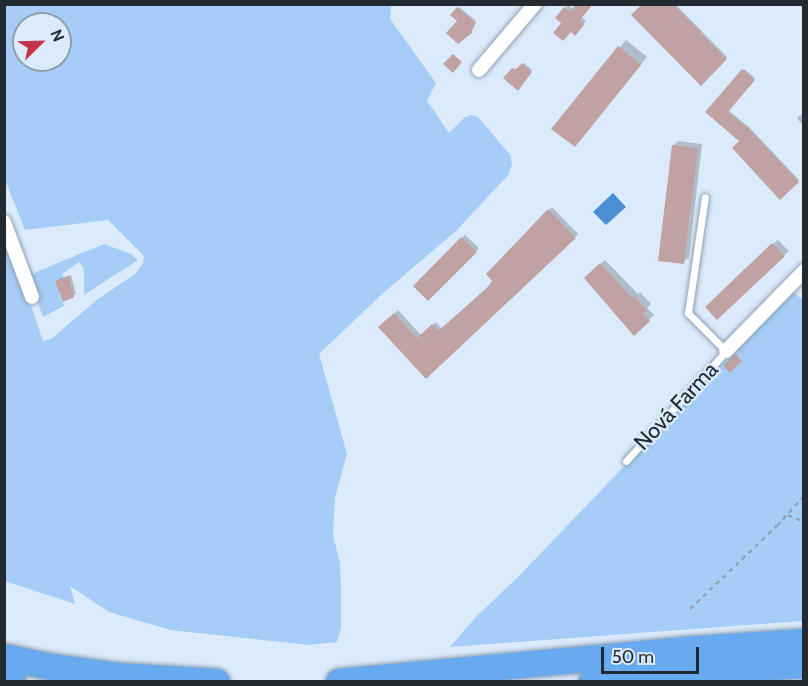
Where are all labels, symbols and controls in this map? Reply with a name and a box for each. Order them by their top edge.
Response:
north arrow [12,12,72,72]
text: N [46,27,68,44]
street label: Nová Farma [629,356,723,456]
scale bar [604,635,702,673]
text: 50 m [612,646,654,668]

